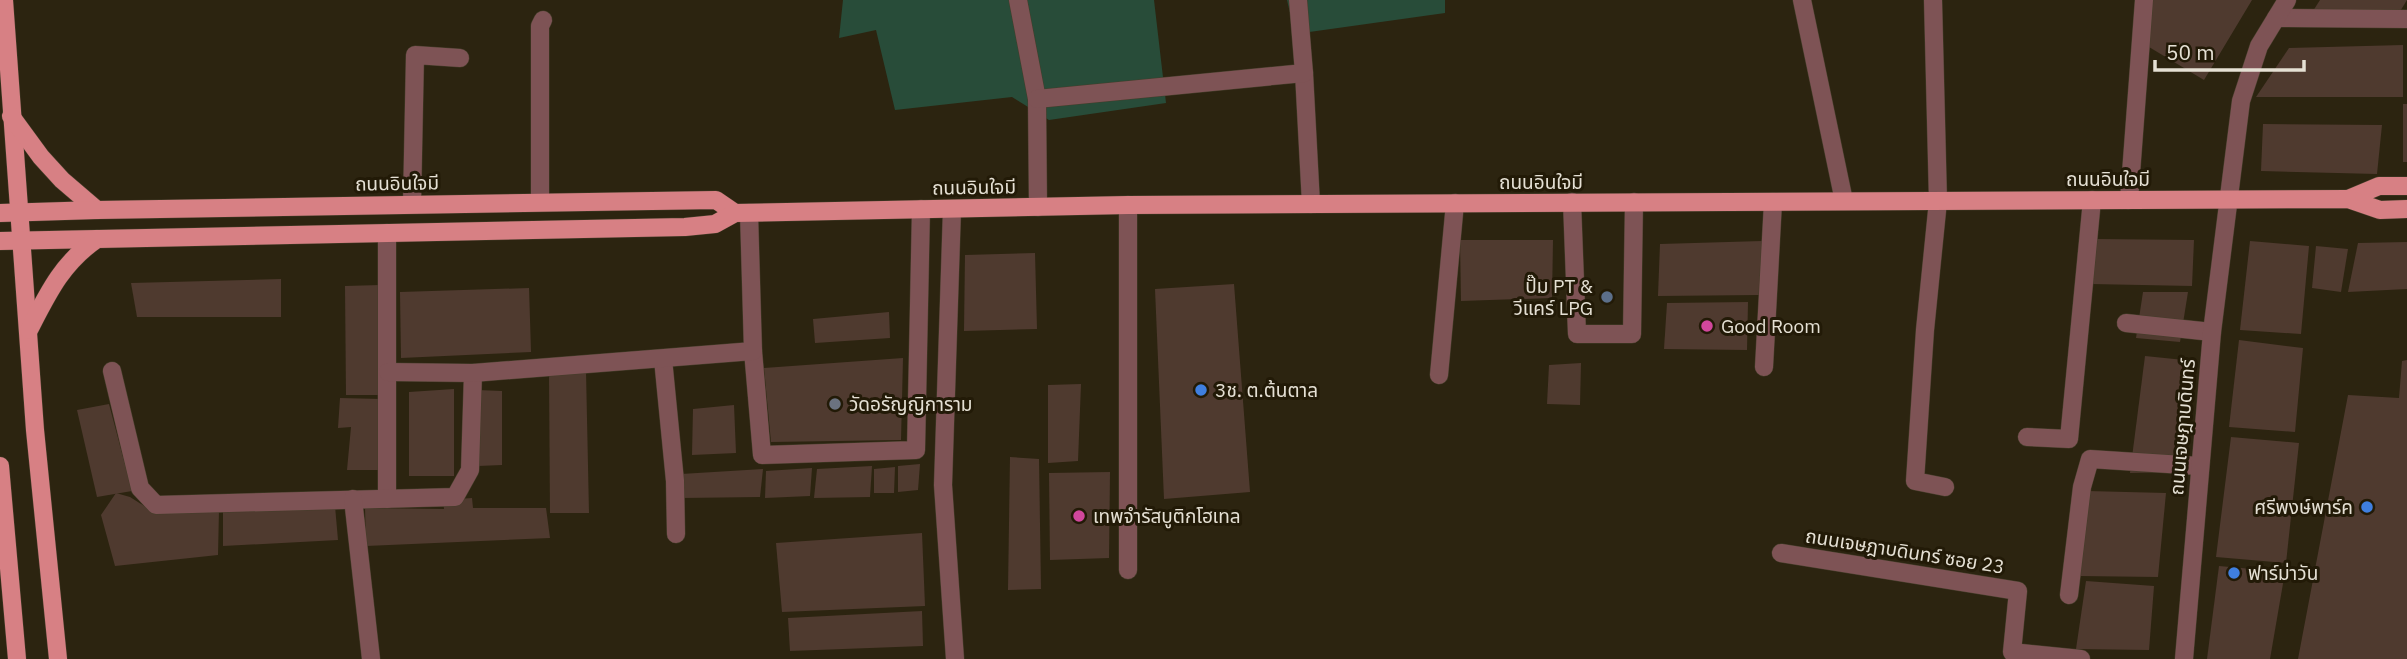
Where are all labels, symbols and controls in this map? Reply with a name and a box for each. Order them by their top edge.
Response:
scale bar [2155,28,2304,72]
text: 50 m [2166,38,2215,66]
street label: ถนนอินใจมี [2066,167,2150,191]
street label: ถนนอินใจมี [355,170,439,196]
street label: ถนนอินใจมี [1499,170,1583,194]
street label: ถนนอินใจมี [932,174,1016,200]
place label: ปั๊ม PT & วีแคร์ LPG [1513,274,1593,320]
marker: ปั๊ม PT & วีแคร์ LPG [1599,289,1615,305]
place label: Good Room [1721,314,1821,338]
marker: Good Room [1699,318,1715,334]
street label: ถนนเจษฎาบดินทร์ [2164,357,2200,496]
place label: 3ช. ต.ต้นตาล [1215,378,1318,402]
marker: 3ช. ต.ต้นตาล [1193,382,1209,398]
place label: วัดอรัญญิการาม [849,392,973,416]
marker: วัดอรัญญิการาม [827,396,843,412]
place label: ศรีพงษ์พาร์ค [2254,495,2353,519]
marker: ศรีพงษ์พาร์ค [2359,499,2375,515]
place label: เทพจำรัสบูติกโฮเทล [1093,504,1241,529]
marker: เทพจำรัสบูติกโฮเทล [1071,508,1087,524]
street label: ถนนเจษฎาบดินทร์ ซอย 23 [1804,523,2006,579]
place label: ฟาร์ม่าวัน [2248,561,2318,585]
marker: ฟาร์ม่าวัน [2226,565,2242,581]

